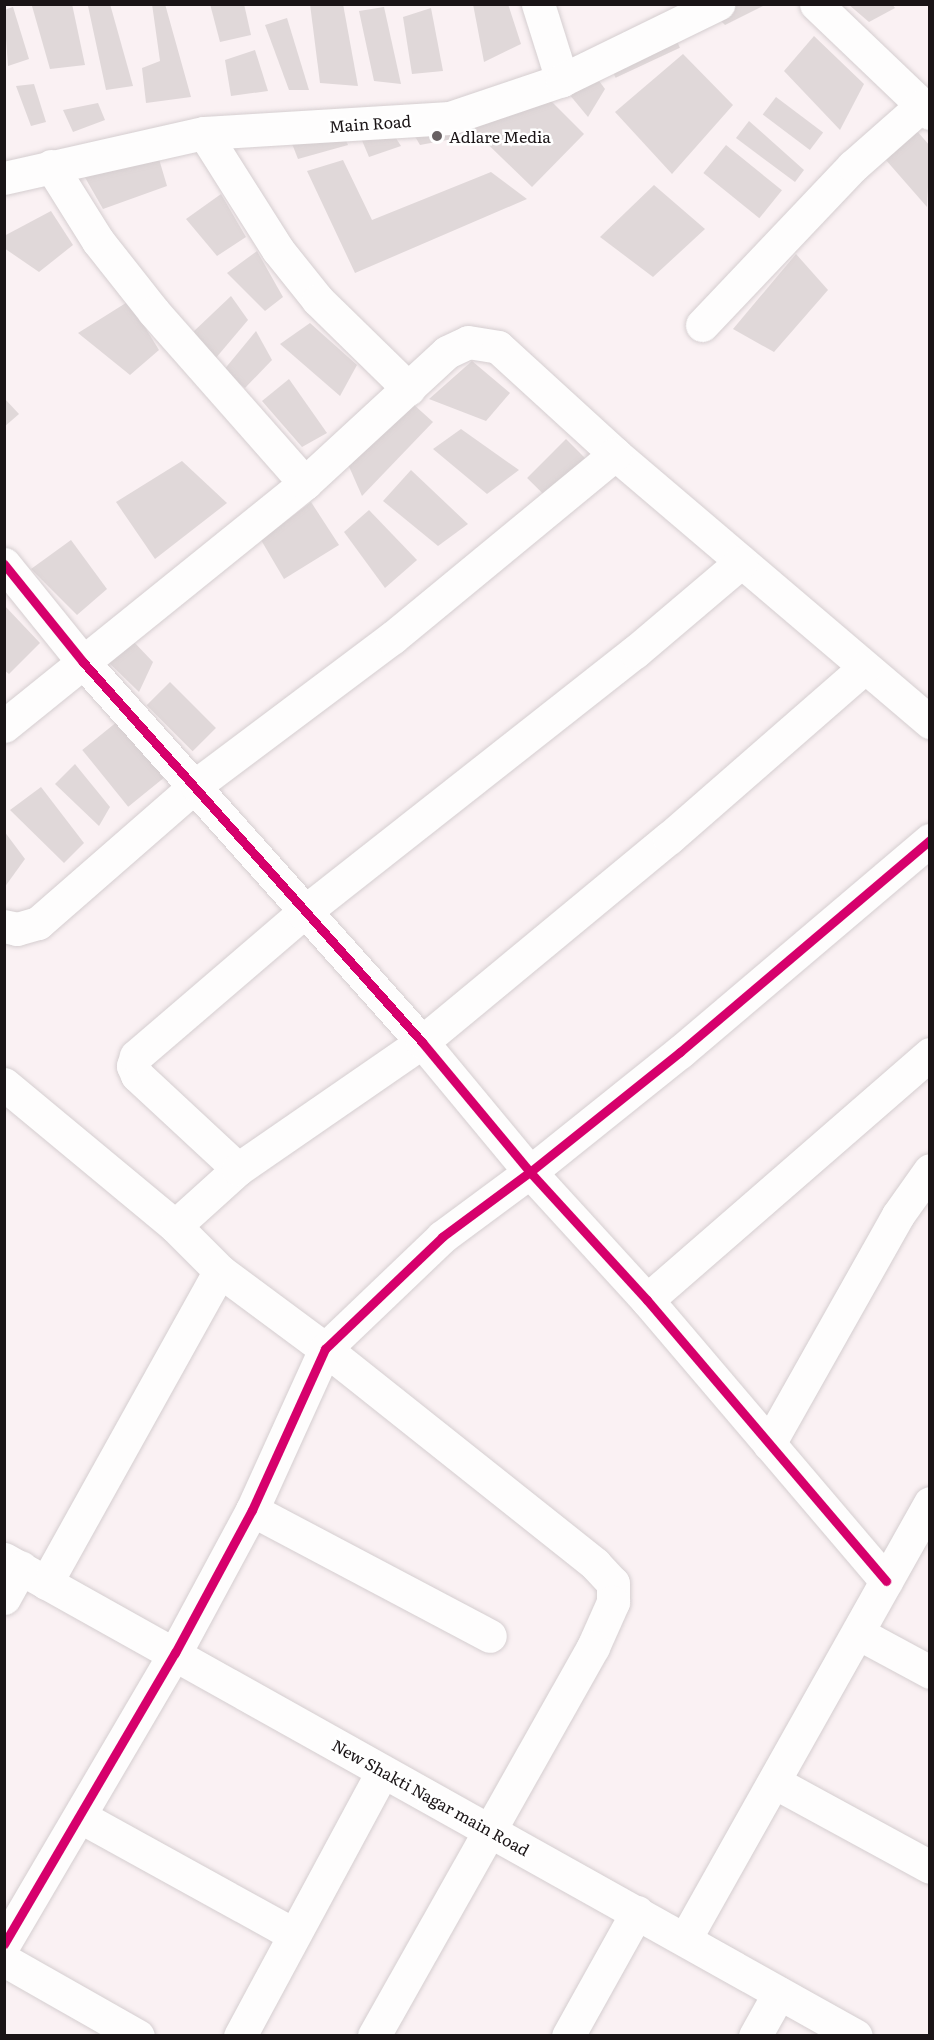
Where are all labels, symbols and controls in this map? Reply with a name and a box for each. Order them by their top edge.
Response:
street label: Main Road [328,111,412,135]
place label: Adlare Media [449,126,551,146]
marker: Adlare Media [430,129,444,143]
street label: New Shakti Nagar main Road [329,1735,533,1859]

